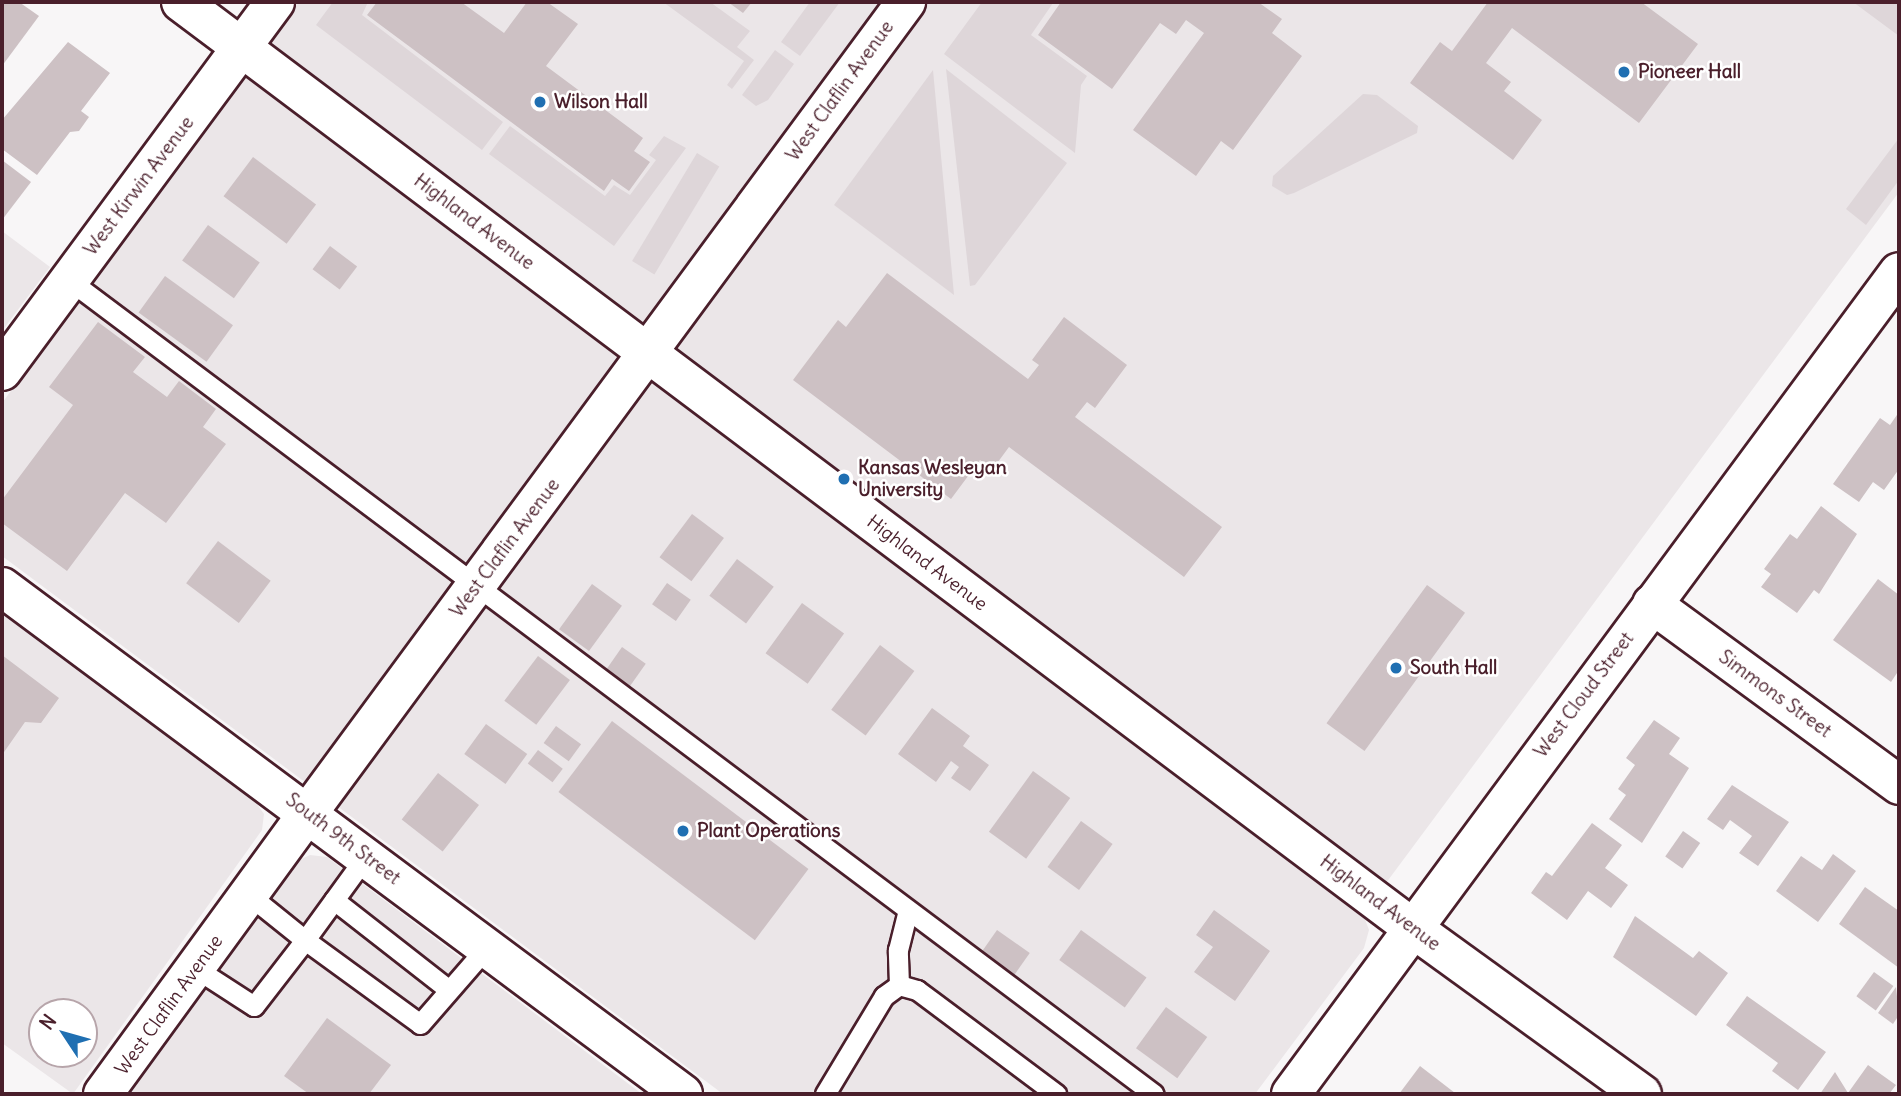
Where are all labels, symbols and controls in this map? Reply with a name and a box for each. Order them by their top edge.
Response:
street label: West Claflin Avenue [781,16,899,166]
place label: Pioneer Hall [1638,61,1741,83]
marker: Pioneer Hall [1616,64,1632,80]
place label: Wilson Hall [554,91,648,113]
marker: Wilson Hall [532,94,548,110]
street label: West Kirwin Avenue [79,112,199,260]
street label: Highland Avenue [409,169,539,275]
place label: Kansas Wesleyan University [858,457,1007,501]
marker: Kansas Wesleyan University [836,471,852,487]
street label: West Claflin Avenue [445,474,565,622]
street label: Highland Avenue [862,510,992,616]
street label: West Cloud Street [1529,628,1639,762]
street label: Simmons Street [1714,645,1836,743]
place label: South Hall [1410,657,1497,679]
marker: South Hall [1388,660,1404,676]
street label: South 9th Street [281,788,405,890]
place label: Plant Operations [697,820,840,842]
marker: Plant Operations [675,823,691,839]
street label: Highland Avenue [1315,850,1445,956]
street label: West Claflin Avenue [110,930,228,1080]
north arrow [28,998,98,1068]
text: N [34,1009,61,1034]

